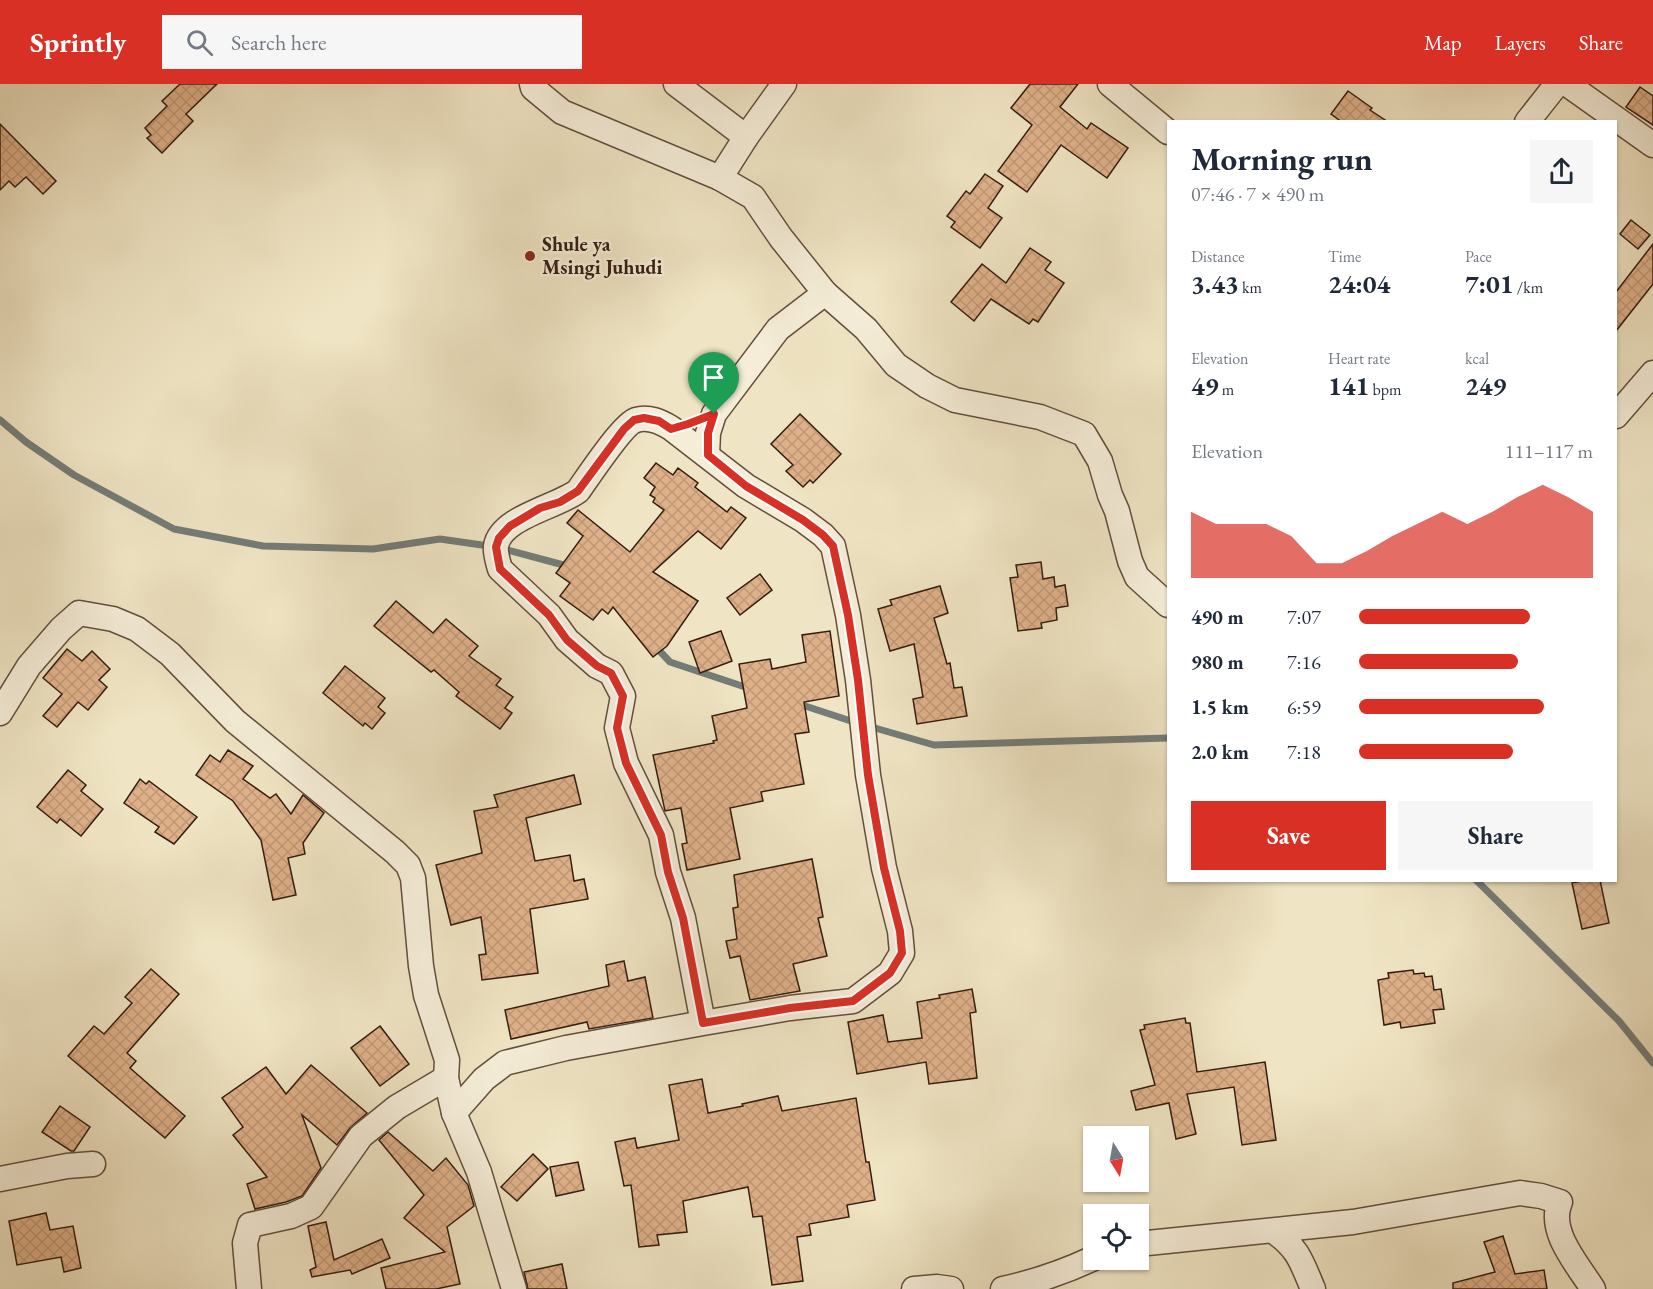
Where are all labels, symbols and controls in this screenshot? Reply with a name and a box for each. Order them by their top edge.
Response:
search box [162,15,582,69]
text: Sprintly [30,24,126,60]
icon: search [183,26,216,59]
text: Search here [231,28,327,57]
text: Map [1424,29,1462,56]
text: Layers [1495,29,1546,56]
text: Share [1579,29,1623,56]
text: Morning run [1191,137,1373,180]
button: share [1530,140,1593,203]
text: 07:46 · 7 × 490 m [1191,181,1324,207]
place label: Shule ya Msingi Juhudi [542,231,663,280]
text: Distance [1191,246,1244,267]
text: Time [1328,246,1361,267]
text: Pace [1465,246,1492,267]
marker: Shule ya Msingi Juhudi [523,249,537,263]
text: 3.43 [1191,267,1239,301]
text: 24:04 [1328,267,1390,301]
text: 7:01 [1465,267,1514,301]
text: km [1239,277,1262,298]
text: /km [1514,277,1543,298]
text: Elevation [1191,348,1249,369]
text: Heart rate [1328,348,1390,369]
text: kcal [1465,348,1489,369]
pin [688,352,739,414]
icon: arrive [697,361,730,394]
text: 49 [1191,369,1219,403]
text: 141 [1328,369,1369,403]
text: 249 [1465,369,1506,403]
text: m [1219,379,1234,400]
text: bpm [1369,379,1401,400]
text: Elevation [1191,438,1263,464]
text: 111–117 m [1505,438,1593,464]
text: 490 m [1191,604,1244,630]
text: 7:07 [1287,604,1321,630]
text: 980 m [1191,649,1244,675]
text: 7:16 [1287,649,1321,675]
text: 1.5 km [1191,694,1249,720]
text: 6:59 [1287,694,1321,720]
text: 2.0 km [1191,739,1249,765]
text: 7:18 [1287,739,1321,765]
button: Save [1191,801,1386,870]
button: Share [1398,801,1593,870]
north arrow [1083,1126,1149,1192]
map controls [1083,1126,1149,1270]
button: locate [1083,1204,1149,1270]

